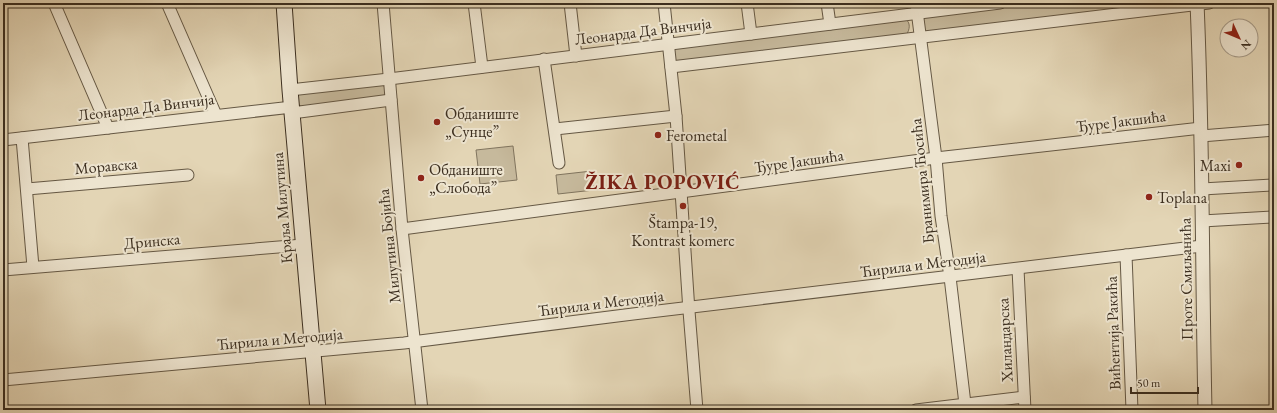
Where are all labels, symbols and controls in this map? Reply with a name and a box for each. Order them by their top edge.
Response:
street label: Леонарда Да Винчија [573,12,713,50]
north arrow [1219,18,1259,58]
text: N [1238,37,1254,53]
street label: Леонарда Да Винчија [76,88,216,126]
place label: Обданиште „Сунце” [445,103,519,142]
street label: Ђуре Јакшића [1075,105,1168,137]
marker: Обданиште „Сунце” [432,117,442,127]
street label: Бранимира Ћосића [905,117,939,245]
place label: Ferometal [666,125,727,146]
marker: Ferometal [653,130,663,140]
street label: Ђуре Јакшића [753,144,846,178]
street label: Краља Милутина [267,151,297,264]
street label: Моравска [74,153,139,179]
place label: Maxi [1200,155,1231,176]
place label: Обданиште „Слобода” [429,159,503,198]
marker: Maxi [1234,160,1244,170]
district label: ŽIKA POPOVIĆ [586,169,741,195]
marker: Обданиште „Слобода” [416,173,426,183]
street label: Милутина Бојића [373,187,405,304]
place label: Toplana [1157,187,1208,208]
marker: Toplana [1144,192,1154,202]
marker: Štampa-19, Kontrast komerc [678,201,688,211]
place label: Štampa-19, Kontrast komerc [631,212,735,251]
street label: Проте Смиљанића [1174,217,1198,341]
street label: Дринска [123,228,182,254]
street label: Ћирила и Методија [859,246,987,282]
street label: Вићентија Ракића [1100,275,1125,390]
street label: Ћирила и Методија [537,285,665,321]
street label: Хиландарска [992,297,1018,384]
street label: Ћирила и Методија [216,323,344,355]
scale bar [1131,369,1198,395]
text: 50 m [1137,375,1161,391]

